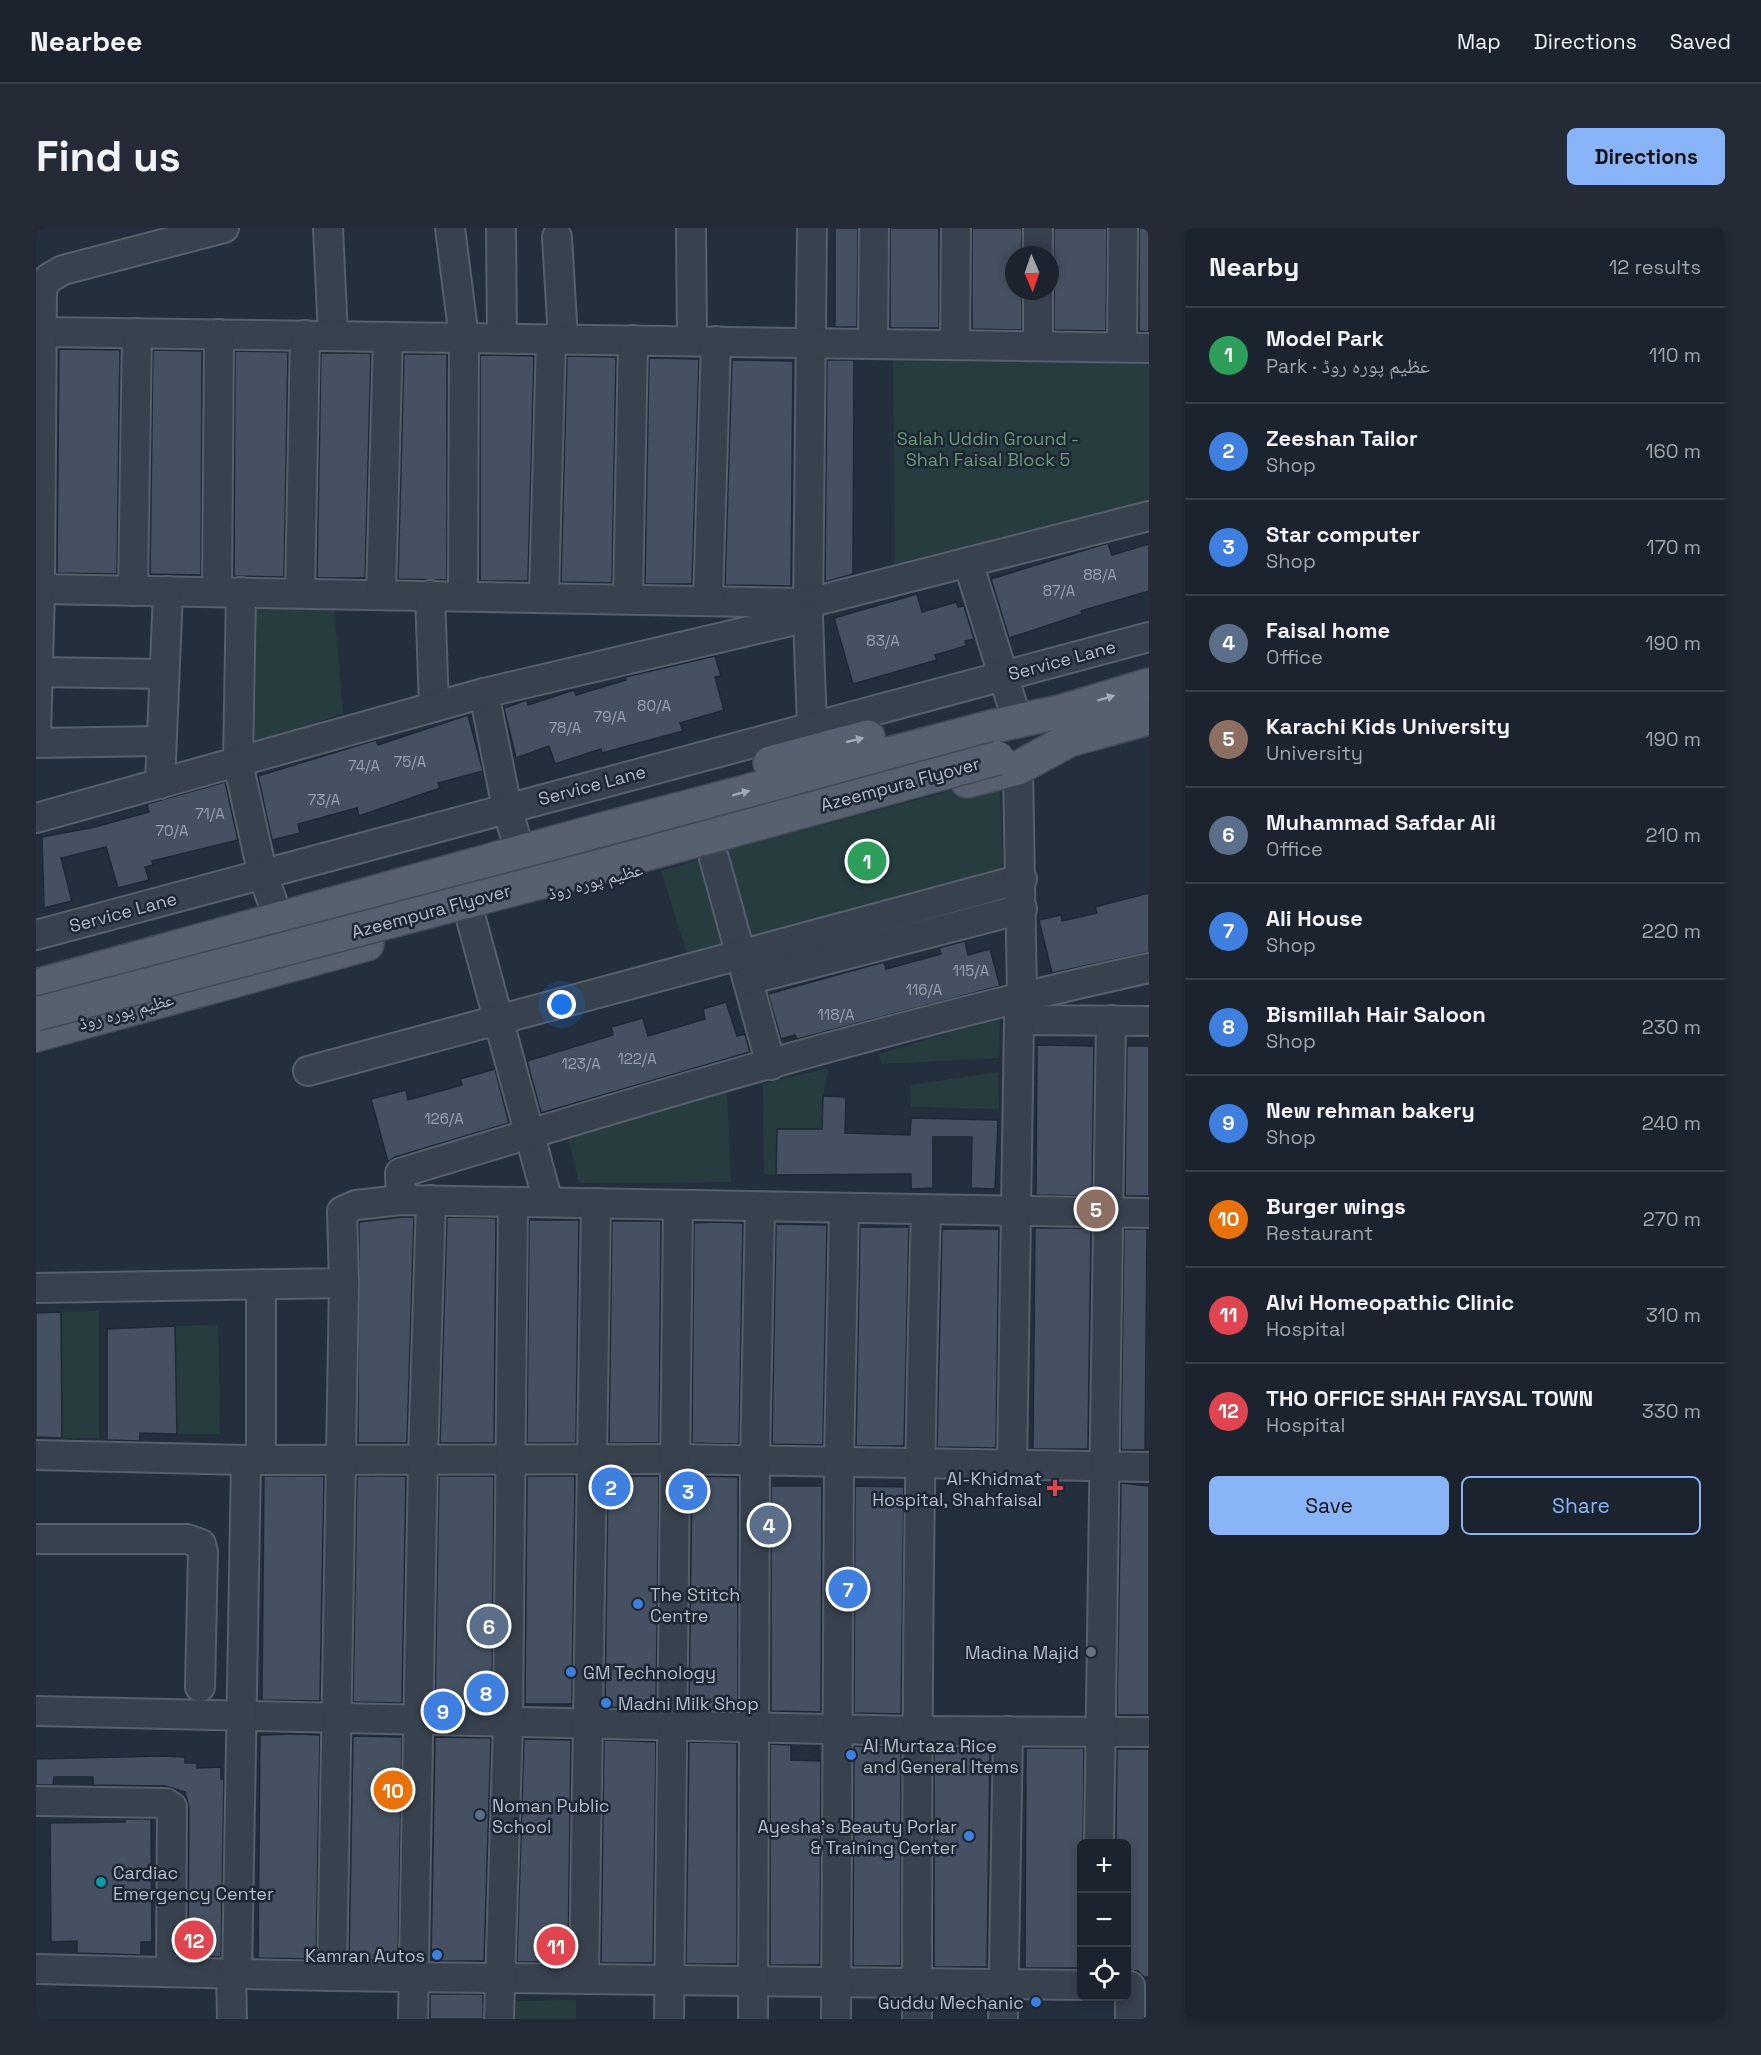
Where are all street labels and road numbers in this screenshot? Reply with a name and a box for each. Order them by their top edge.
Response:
street label: Service Lane [1006,635,1118,685]
street label: Azeempura Flyover [818,752,982,816]
street label: Service Lane [536,760,648,810]
street label: عظیم پورہ روڈ [545,857,645,906]
street label: Azeempura Flyover [349,879,513,943]
street label: Service Lane [67,887,179,937]
street label: عظیم پورہ روڈ [76,987,176,1036]

